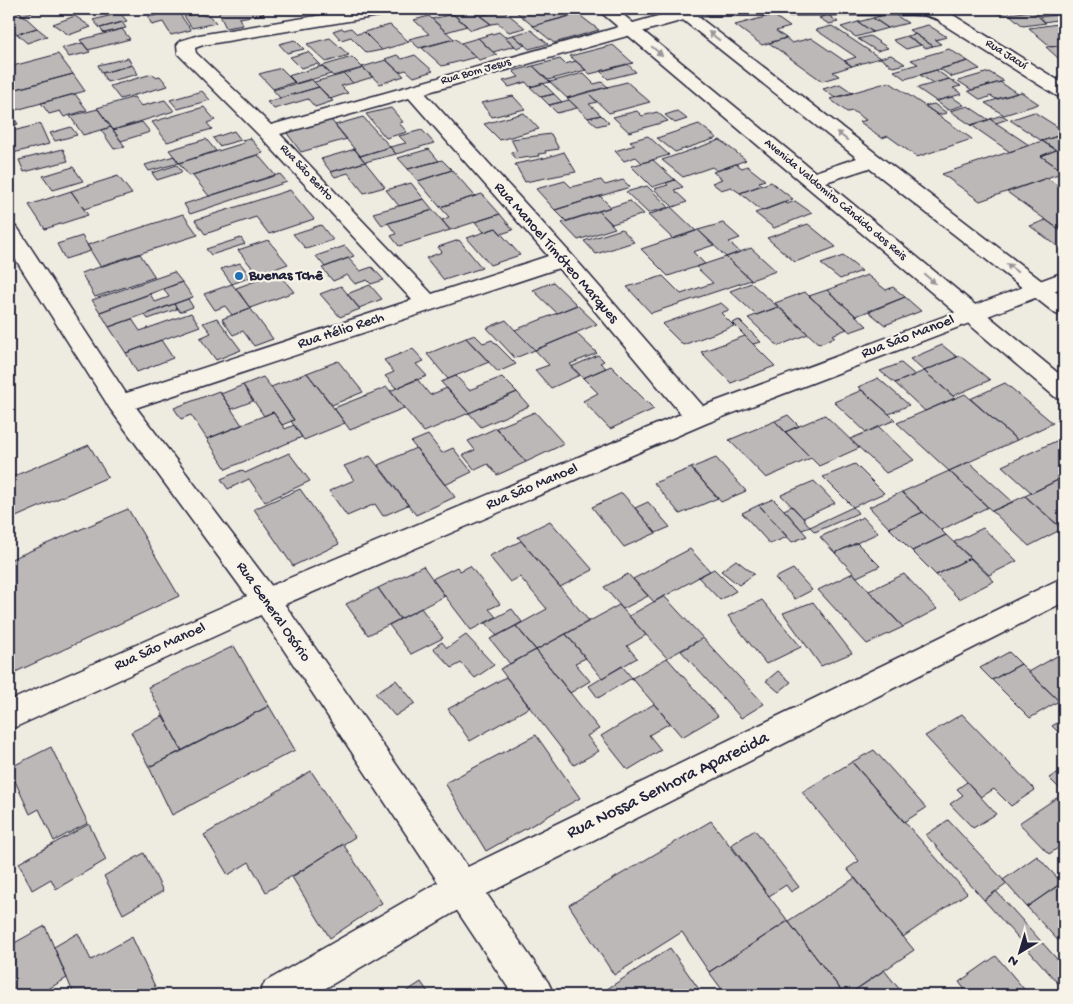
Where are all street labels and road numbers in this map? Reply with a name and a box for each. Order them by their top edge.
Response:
street label: Rua Jacuí [982,37,1030,74]
street label: Rua Bom Jesus [439,55,513,89]
street label: Avenida Valdomiro Cândido dos Reis [761,136,910,264]
street label: Rua São Bento [276,142,336,204]
street label: Rua Manoel Timóteo Marques [490,179,622,328]
street label: Rua Hélio Rech [296,309,386,353]
street label: Rua São Manoel [859,311,957,363]
street label: Rua São Manoel [483,460,581,514]
street label: Rua General Osório [232,558,314,666]
street label: Rua São Manoel [112,619,208,675]
street label: Rua Nossa Senhora Aparecida [564,727,773,844]

